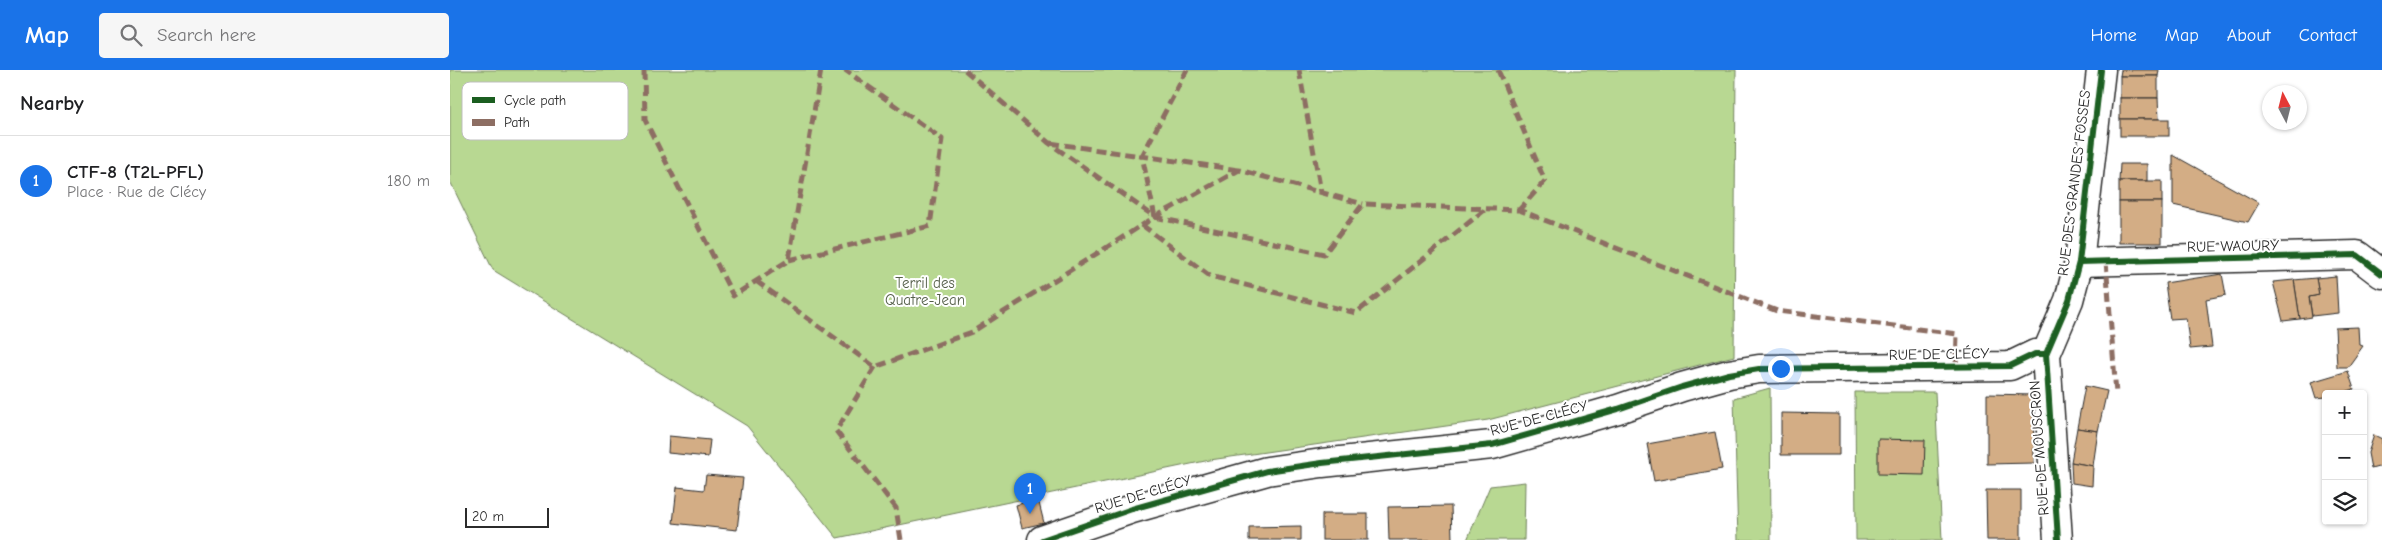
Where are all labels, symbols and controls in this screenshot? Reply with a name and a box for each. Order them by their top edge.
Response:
search box [99,13,449,58]
text: Map [25,21,69,49]
icon: search [117,21,145,49]
text: Search here [157,24,256,46]
text: Home [2090,25,2137,46]
text: Map [2165,25,2199,46]
text: About [2227,25,2271,46]
text: Contact [2299,25,2357,46]
legend [462,82,628,140]
north arrow [2262,85,2307,130]
street label: RUE DES GRANDES FOSSES [2054,89,2094,277]
text: Nearby [20,91,84,115]
text: Cycle path [504,92,566,109]
text: Path [504,114,530,131]
text: CTF-8 (T2L-PFL) [67,161,204,183]
text: 1 [33,172,39,190]
text: 180 m [387,172,430,190]
text: Place · Rue de Clécy [67,183,206,201]
street label: RUE WAOURY [2187,236,2279,256]
park label: Terril des Quatre-Jean [885,274,965,309]
street label: RUE DE CLÉCY [1889,343,1990,364]
your location [1768,356,1794,382]
street label: RUE DE MOUSCRON [2025,380,2053,516]
map controls [2322,390,2367,525]
button: + [2322,390,2367,435]
street label: RUE DE CLÉCY [1488,395,1590,440]
button: − [2322,435,2367,480]
street label: RUE DE CLÉCY [1092,470,1194,517]
pin: 1 [1014,473,1046,514]
button: layers [2322,480,2367,525]
scale bar [465,505,549,528]
text: 20 m [472,508,504,525]

